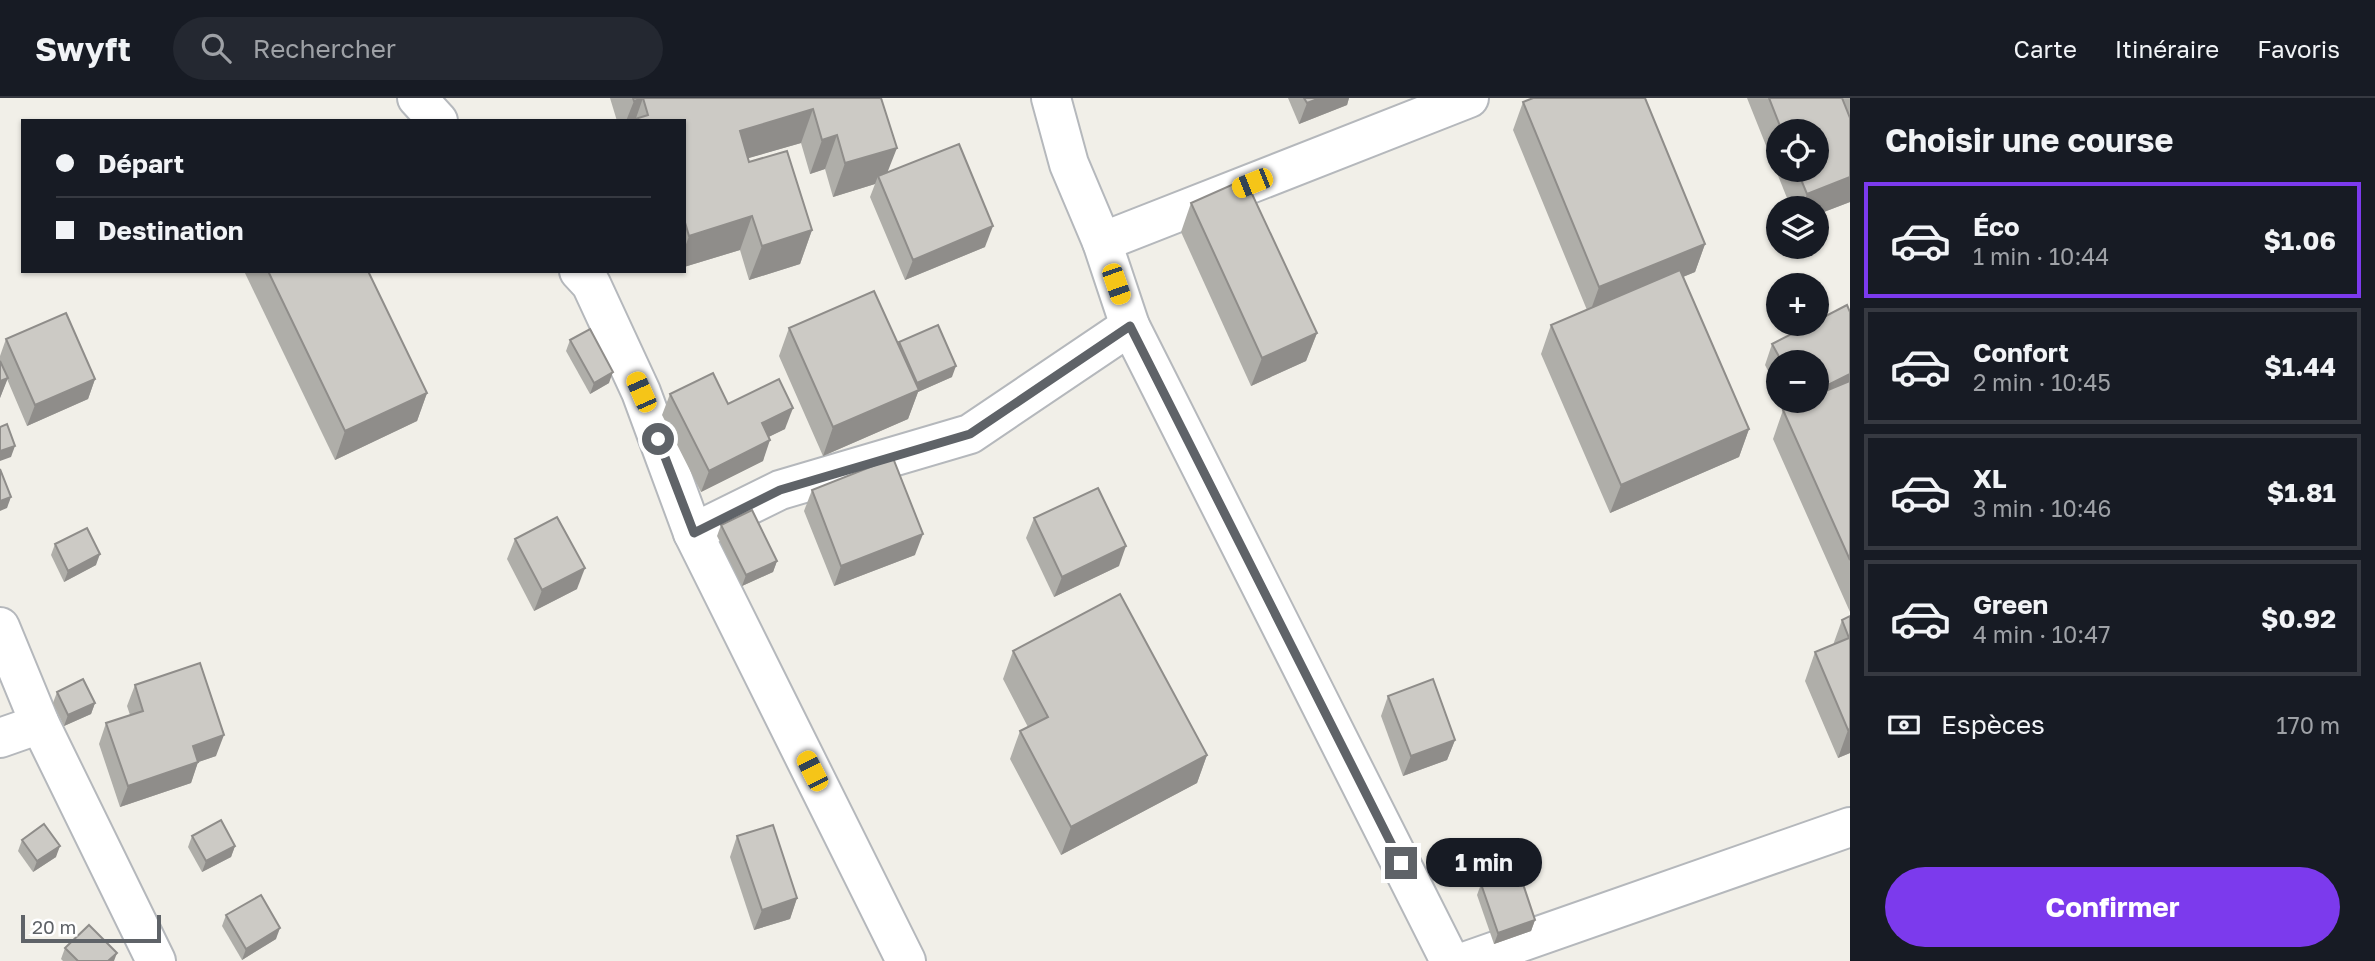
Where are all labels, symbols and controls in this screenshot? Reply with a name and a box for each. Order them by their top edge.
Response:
search box [173,17,663,80]
text: Swyft [35,29,131,68]
icon: search [197,29,235,67]
text: Rechercher [253,33,396,64]
text: Carte [2014,34,2077,63]
text: Itinéraire [2115,34,2219,63]
text: Favoris [2257,34,2340,63]
map controls [1766,119,1829,413]
button: locate [1766,119,1829,182]
text: Choisir une course [1885,121,2173,159]
text: Départ [98,148,184,179]
car [1229,165,1276,201]
button: layers [1766,196,1829,259]
icon: car [1889,209,1952,272]
text: Éco [1973,211,2020,242]
text: Destination [98,215,244,246]
text: $1.06 [2263,225,2336,256]
text: 1 min · 10:44 [1973,242,2109,270]
car [1100,261,1133,307]
button: + [1766,273,1829,336]
icon: car [1889,335,1952,398]
text: Confort [1973,337,2069,368]
button: − [1766,350,1829,413]
text: $1.44 [2264,351,2336,382]
text: 2 min · 10:45 [1973,368,2111,396]
car [623,369,660,415]
route start [642,423,674,455]
icon: car [1889,461,1952,524]
text: XL [1973,463,2007,494]
text: $1.81 [2267,477,2336,508]
text: 3 min · 10:46 [1973,494,2112,522]
icon: car [1889,587,1952,650]
text: Green [1973,589,2048,620]
text: $0.92 [2261,603,2336,634]
text: 4 min · 10:47 [1973,620,2110,648]
icon: cash [1885,706,1923,744]
text: Espèces [1941,709,2045,740]
text: 170 m [2276,711,2340,739]
car [794,748,831,794]
callout: 1 min [1426,838,1541,888]
route end [1385,847,1417,879]
text: 1 min [1455,848,1513,876]
button: Confirmer [1885,867,2340,947]
scale bar [21,912,161,944]
text: 20 m [32,915,76,938]

